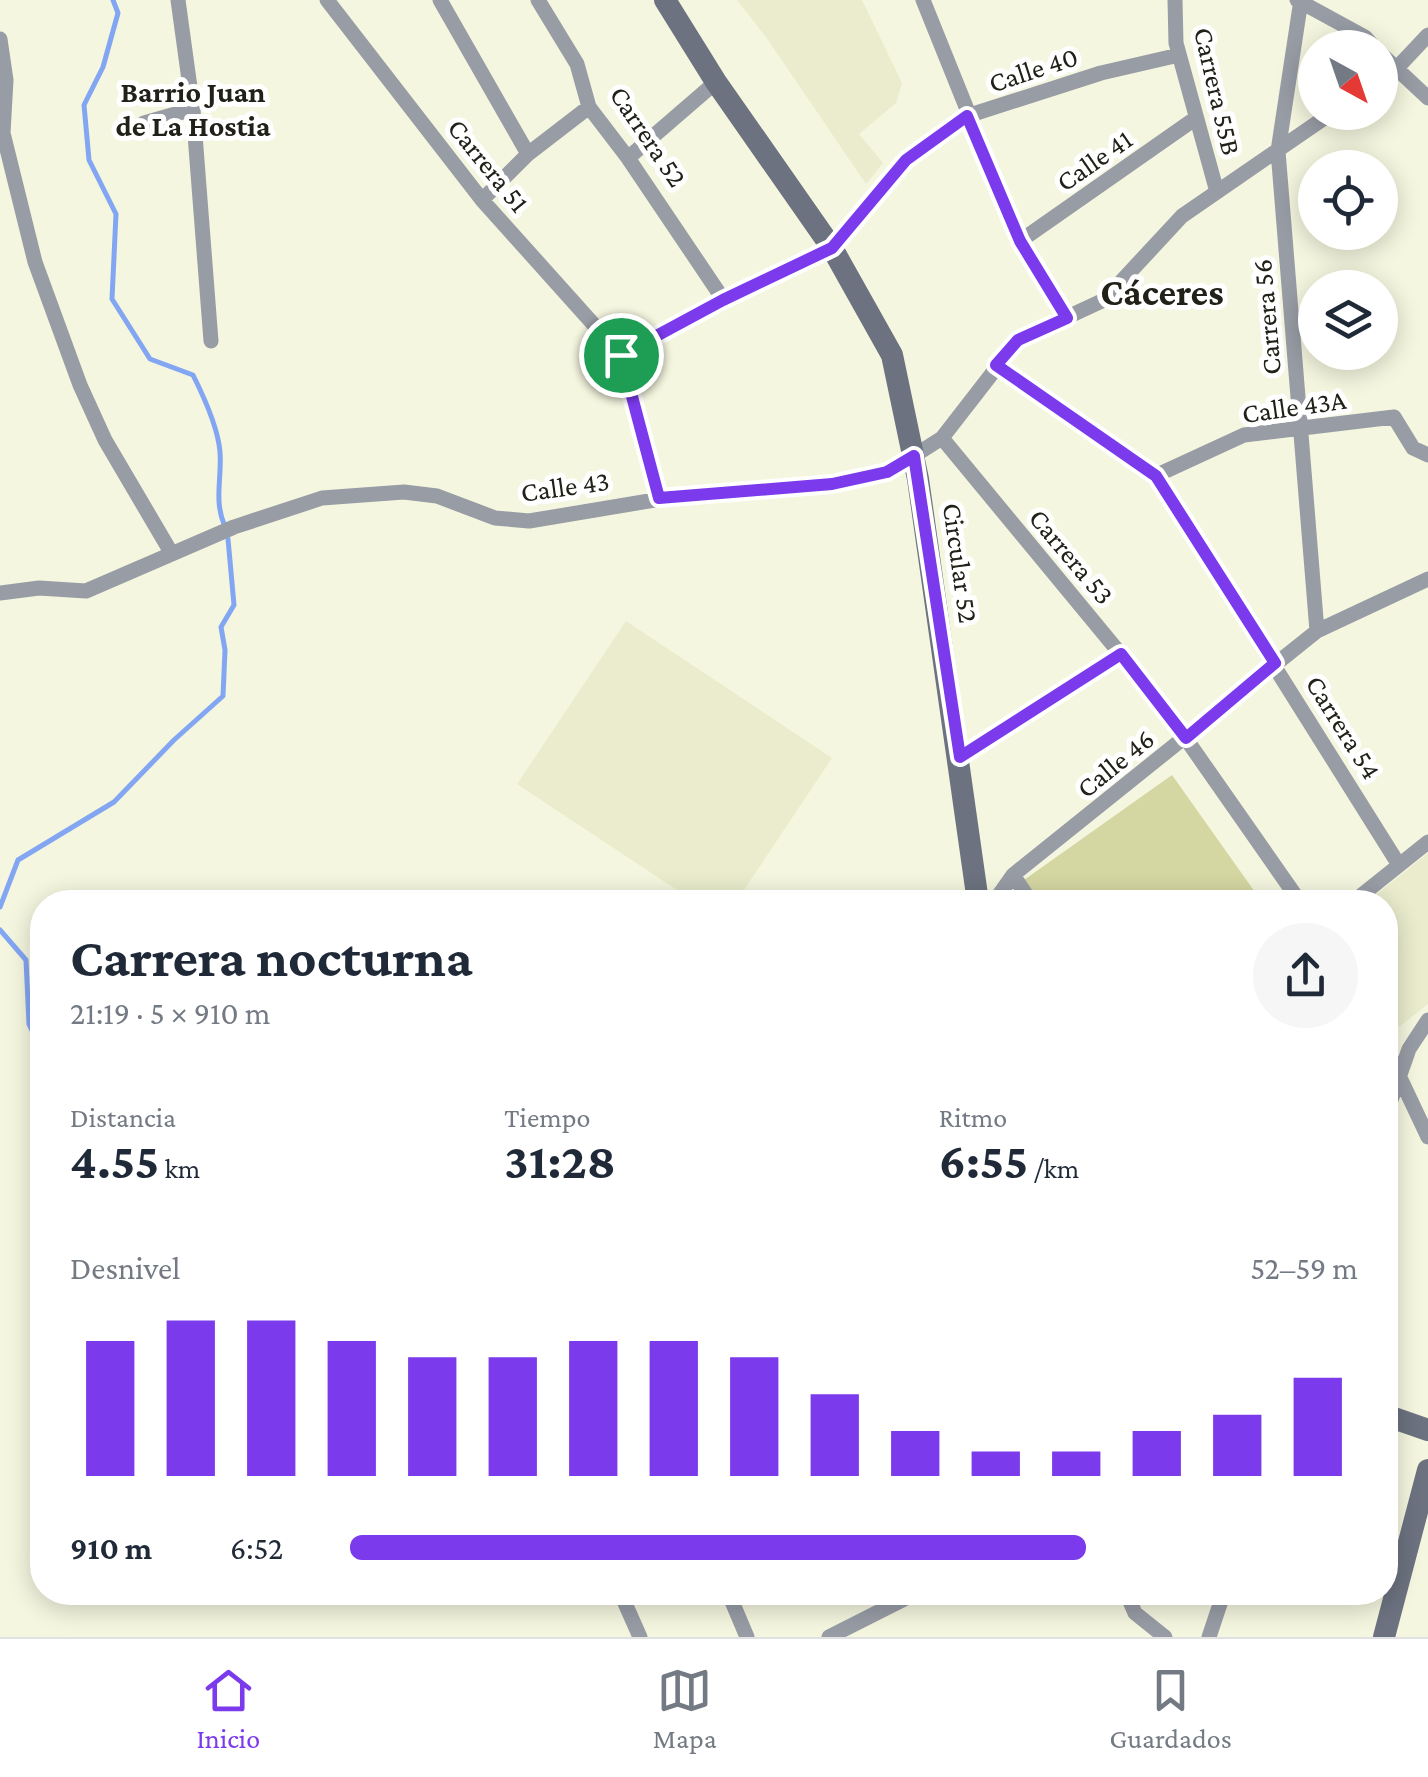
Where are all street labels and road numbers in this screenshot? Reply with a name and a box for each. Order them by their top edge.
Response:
street label: Carrera 55B [1188,24,1247,158]
street label: Calle 40 [985,41,1082,98]
street label: Carrera 52 [604,80,693,192]
street label: Carrera 51 [442,112,536,218]
street label: Calle 41 [1050,123,1138,198]
street label: Carrera 56 [1246,258,1287,376]
street label: Calle 43A [1240,384,1348,429]
street label: Calle 43 [519,465,611,508]
street label: Circular 52 [937,501,984,625]
street label: Carrera 53 [1023,502,1120,610]
street label: Carrera 54 [1300,670,1387,785]
street label: Calle 46 [1071,723,1160,804]

